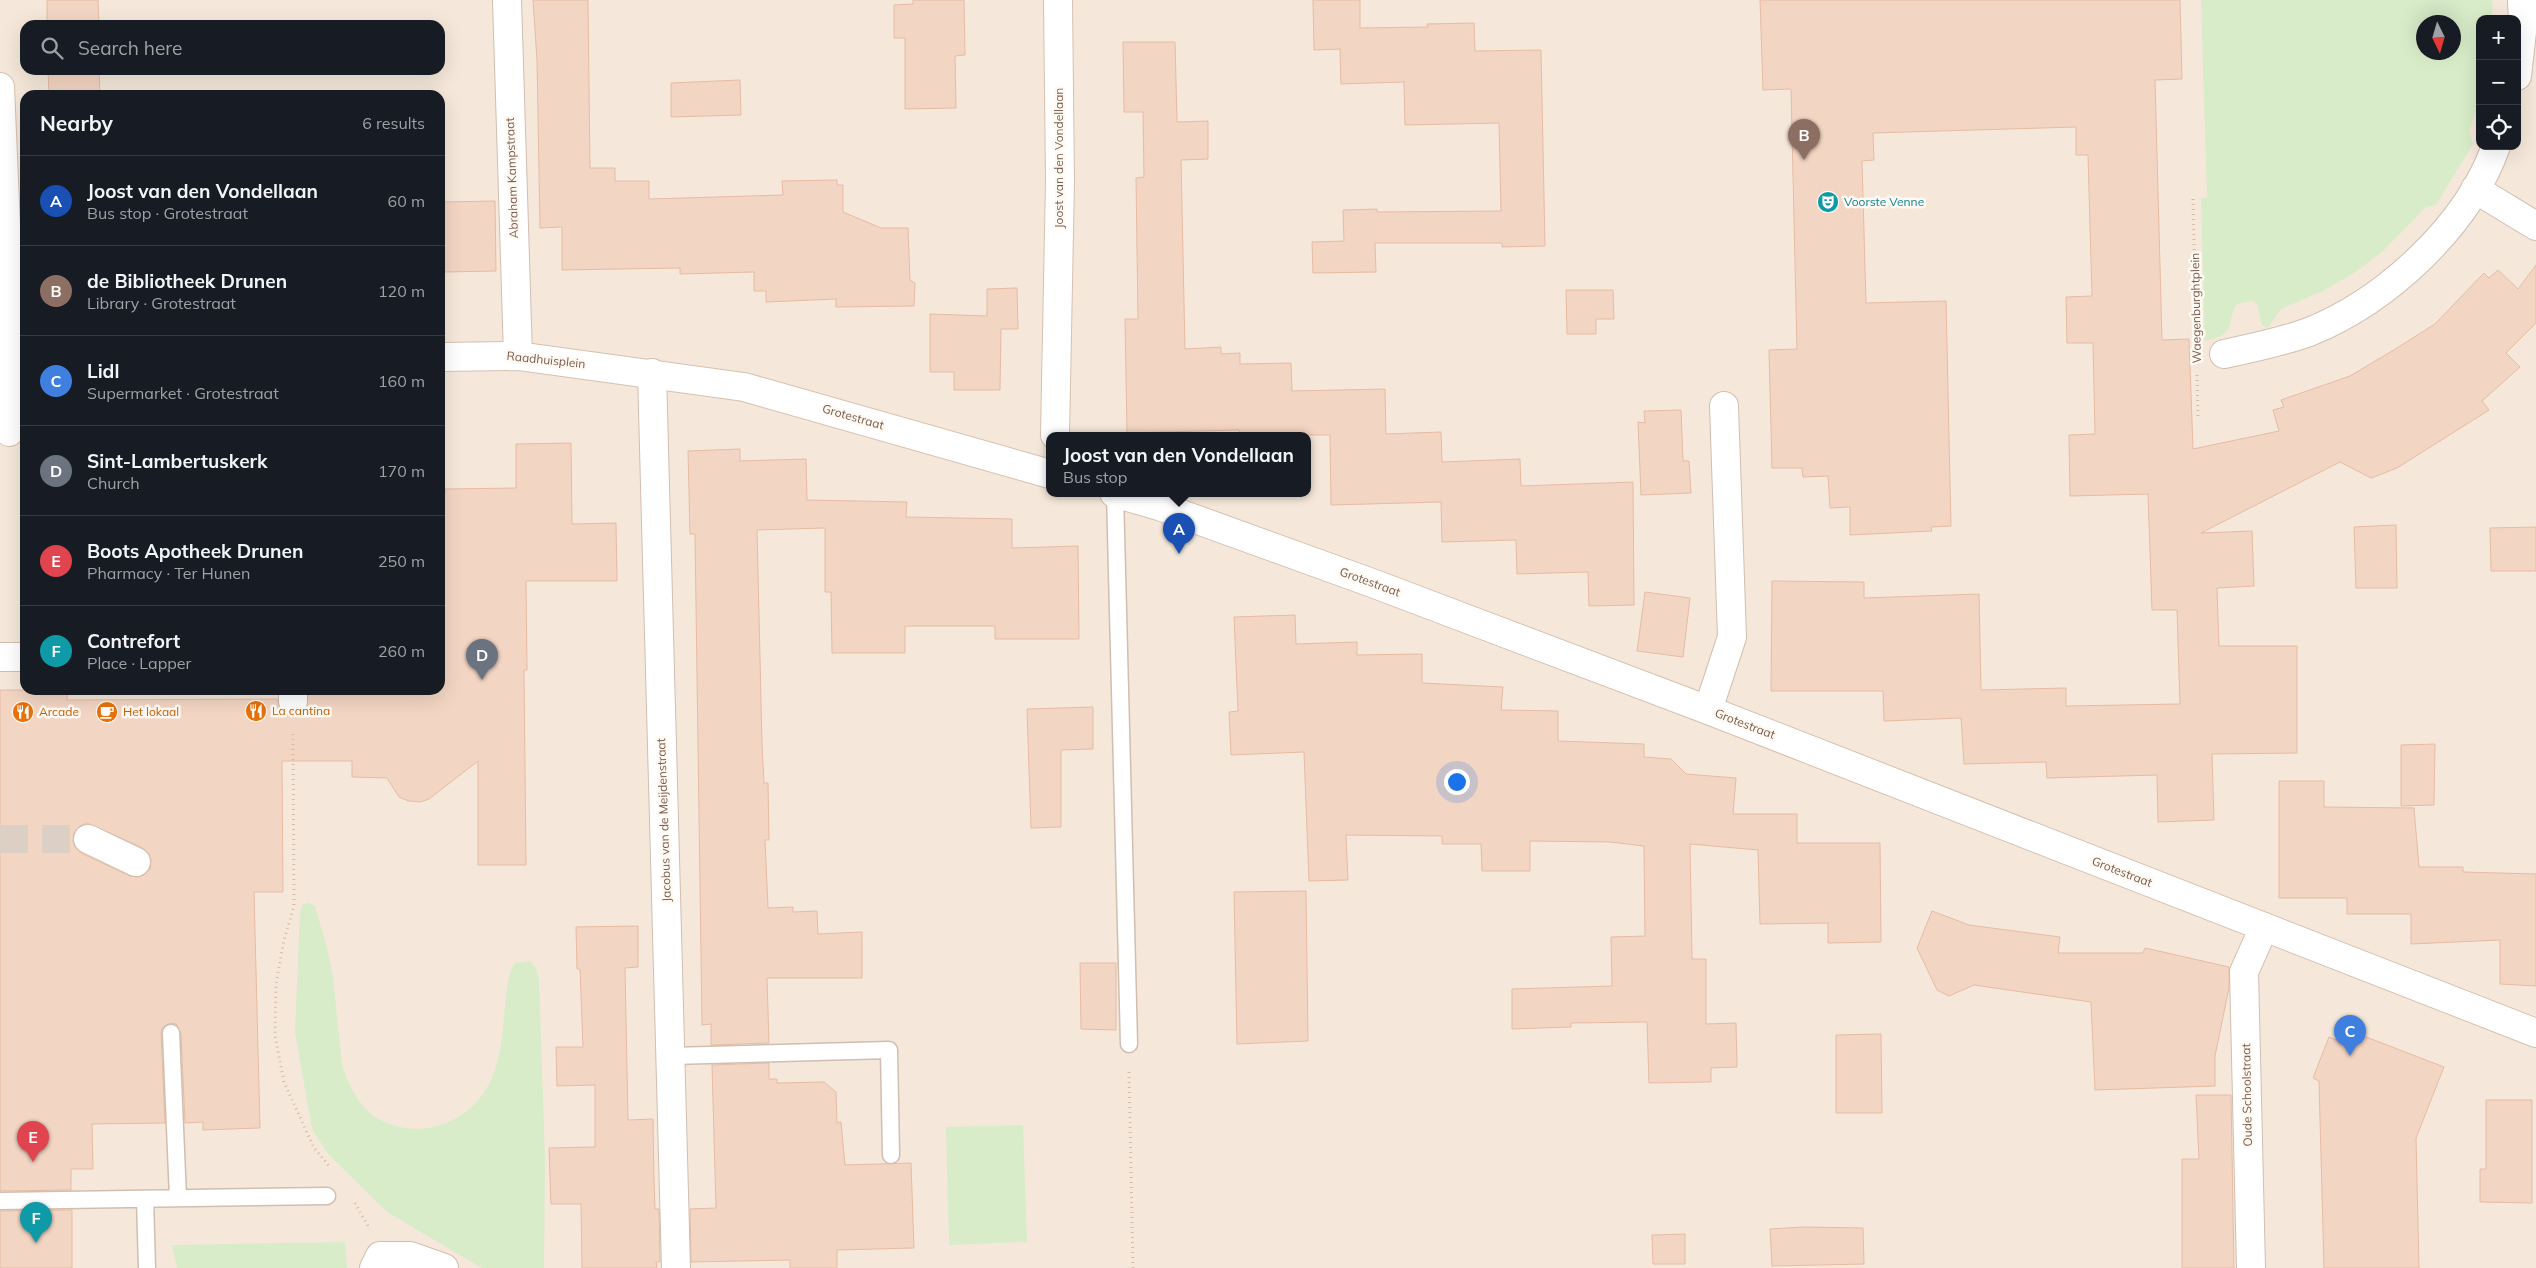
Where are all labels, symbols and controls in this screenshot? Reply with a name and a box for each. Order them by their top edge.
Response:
north arrow [2416,15,2461,60]
map controls [2476,15,2521,150]
button: + [2476,15,2521,60]
search box [20,20,445,75]
icon: search [38,34,66,62]
text: Search here [78,36,182,60]
button: − [2476,60,2521,105]
street label: Joost van den Vondellaan [1051,88,1066,228]
button: locate [2476,105,2521,150]
text: Nearby [40,110,113,136]
text: 6 results [362,113,425,133]
street label: Abraham Kampstraat [502,117,521,239]
pin: B [1788,119,1820,160]
text: Joost van den Vondellaan [87,179,318,203]
theatre icon: Voorste Venne [1816,190,1840,214]
text: A [50,191,62,211]
text: 60 m [388,191,425,211]
place label: Voorste Venne [1844,194,1924,209]
text: Bus stop · Grotestraat [87,203,248,223]
street label: Waegenburghtplein [2187,253,2204,363]
text: de Bibliotheek Drunen [87,269,287,293]
text: B [50,281,62,301]
text: 120 m [378,281,425,301]
text: Library · Grotestraat [87,293,236,313]
street label: Raadhuisplein [506,348,586,371]
text: Lidl [87,359,119,383]
text: C [51,371,61,391]
text: 160 m [378,371,425,391]
text: Supermarket · Grotestraat [87,383,279,403]
street label: Grotestraat [821,401,886,432]
popup [1046,432,1311,497]
text: Joost van den Vondellaan [1063,443,1294,467]
text: Sint-Lambertuskerk [87,449,268,473]
text: D [50,461,62,481]
text: 170 m [378,461,425,481]
text: Bus stop [1063,467,1127,487]
text: Church [87,473,140,493]
pin: A [1163,513,1195,554]
text: Boots Apotheek Drunen [87,539,303,563]
text: E [51,551,61,571]
text: 250 m [378,551,425,571]
text: Pharmacy · Ter Hunen [87,563,250,583]
street label: Grotestraat [1338,564,1403,599]
text: Contrefort [87,629,180,653]
pin: D [466,639,498,680]
text: F [51,641,61,661]
text: 260 m [378,641,425,661]
text: Place · Lapper [87,653,191,673]
restaurant icon: La cantina [244,699,268,723]
restaurant icon: Arcade [11,700,35,724]
cafe icon: Het lokaal [95,700,119,724]
place label: La cantina [272,703,330,718]
place label: Arcade [39,704,79,719]
place label: Het lokaal [123,704,179,719]
street label: Grotestraat [1713,705,1778,742]
street label: Jacobus van de Meijdenstraat [653,738,674,902]
your location [1444,769,1470,795]
street label: Grotestraat [2090,853,2155,890]
pin: C [2334,1015,2366,1056]
street label: Oude Schoolstraat [2238,1043,2255,1147]
pin: E [17,1121,49,1162]
pin: F [20,1202,52,1243]

